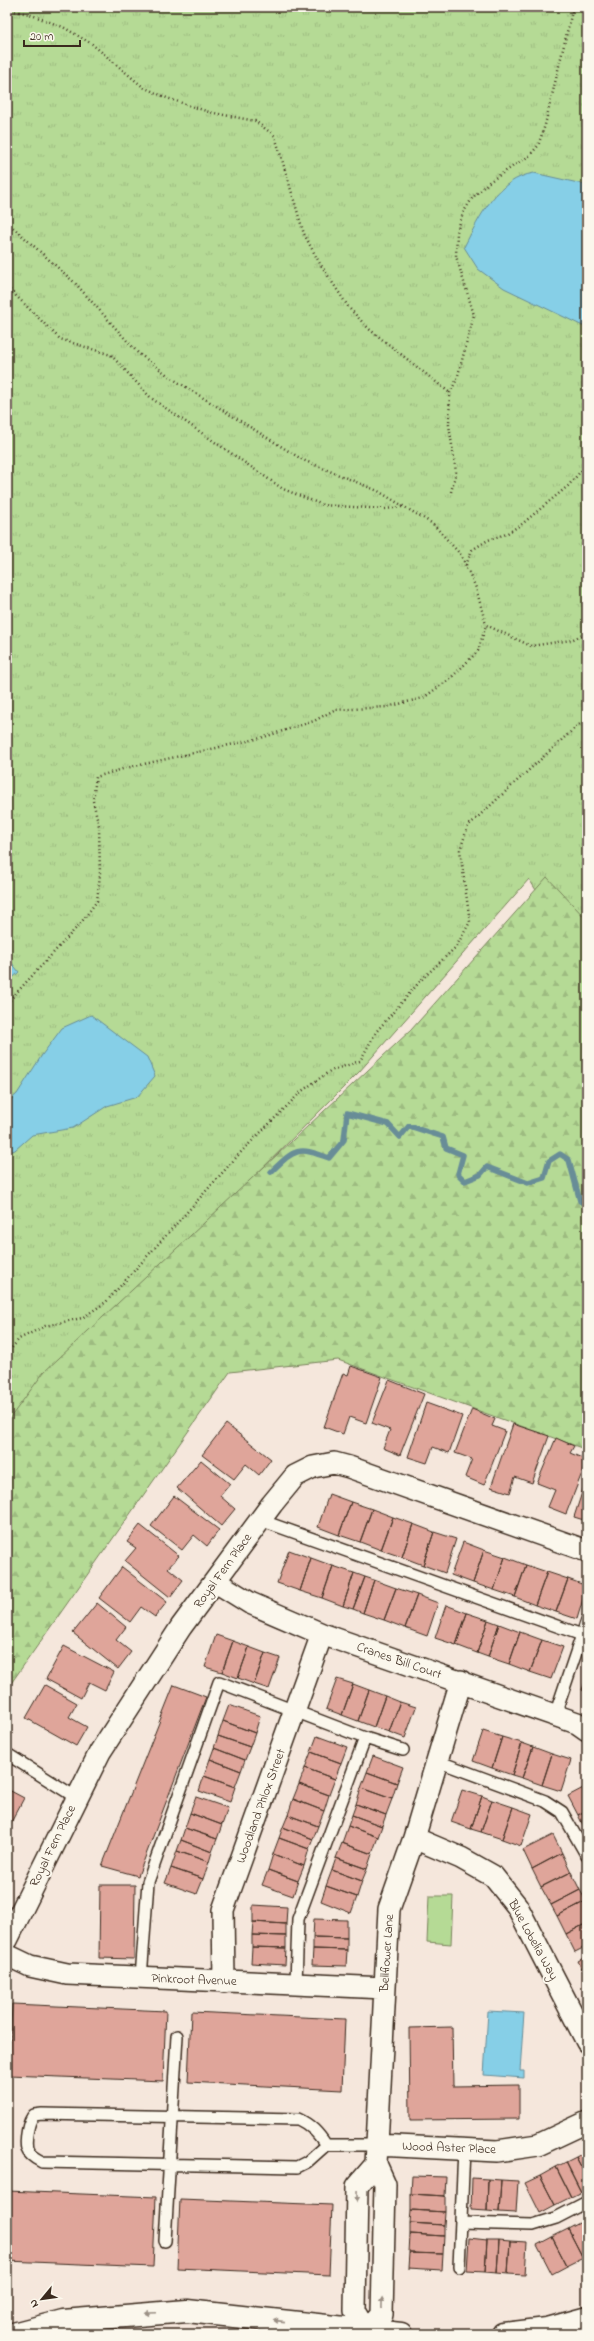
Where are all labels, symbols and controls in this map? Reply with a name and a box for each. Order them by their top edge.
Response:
scale bar [24,22,80,48]
text: 20 m [30,28,53,46]
street label: Royal Fern Place [189,1529,258,1613]
street label: Cranes Bill Court [354,1638,445,1685]
street label: Woodland Phlox Street [231,1745,291,1866]
street label: Royal Fern Place [25,1802,82,1891]
street label: Blue Lobelia Way [502,1895,563,1984]
street label: Bellflower Lane [375,1913,399,1994]
street label: Pinkroot Avenue [151,1969,237,1991]
street label: Wood Aster Place [402,2137,496,2159]
one-way arrow [354,2190,360,2203]
north arrow [22,2279,62,2319]
text: N [25,2296,43,2310]
one-way arrow [379,2296,385,2309]
one-way arrow [144,2310,156,2317]
one-way arrow [273,2318,285,2324]

